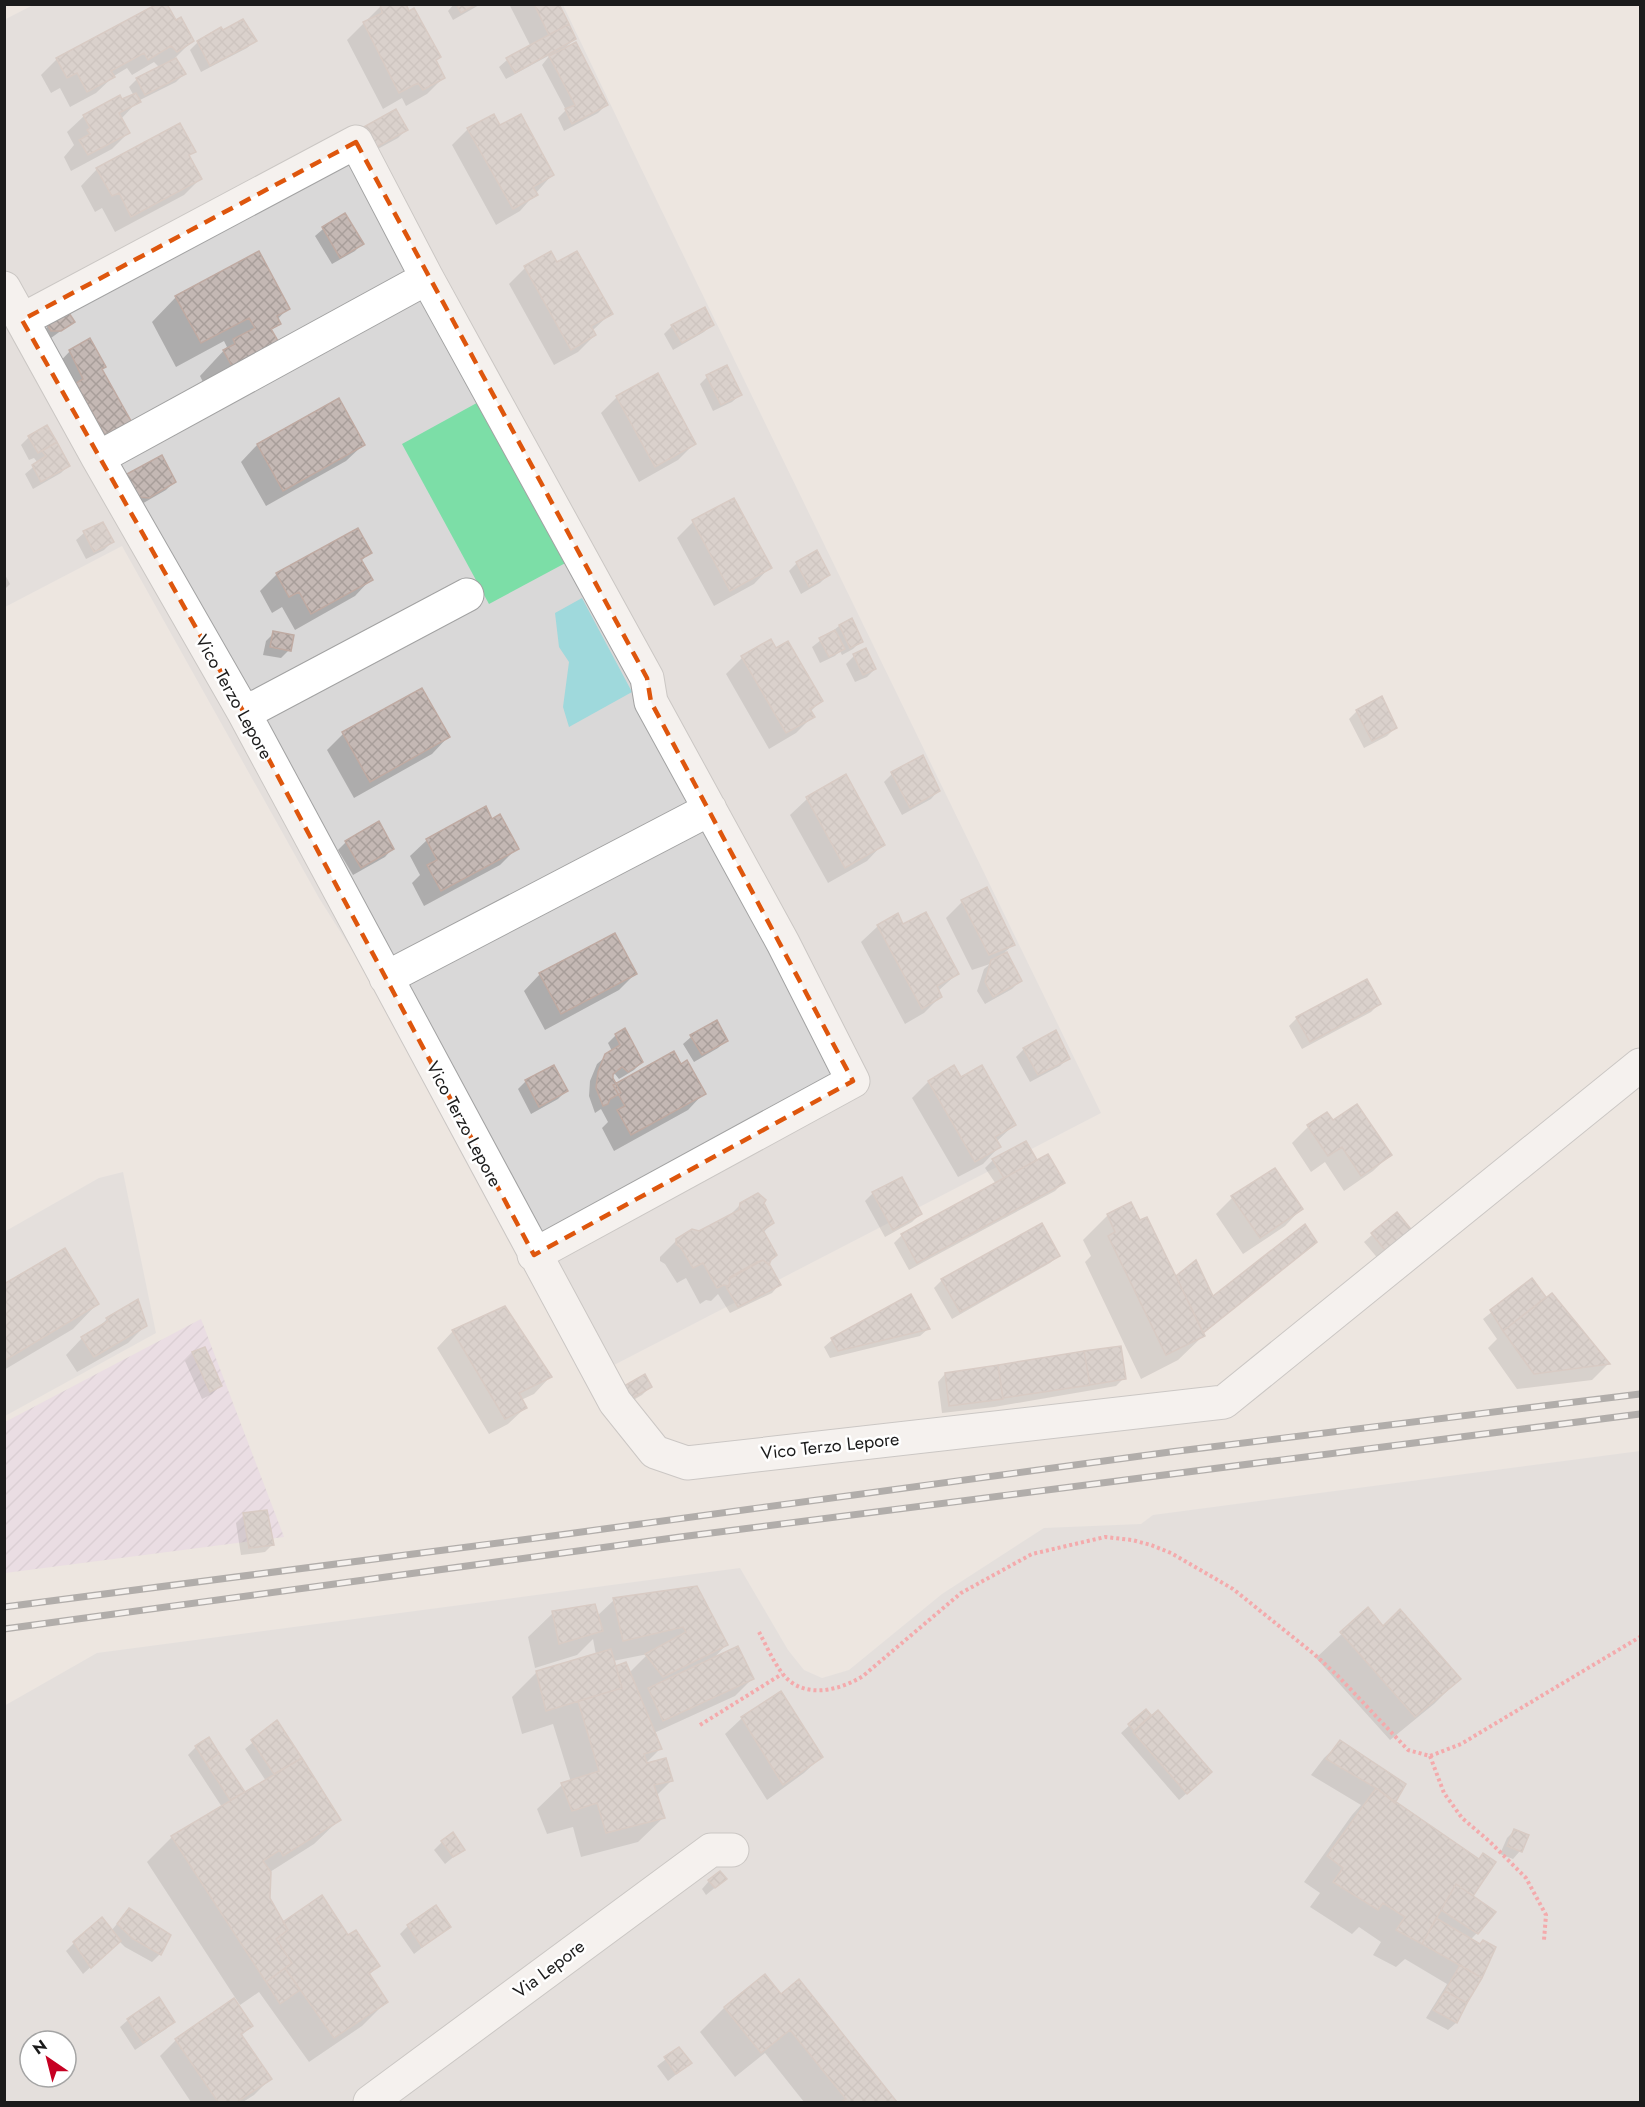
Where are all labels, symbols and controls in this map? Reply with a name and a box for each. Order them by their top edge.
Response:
street label: Vico Terzo Lepore [189,630,279,764]
street label: Vico Terzo Lepore [420,1057,508,1191]
street label: Vico Terzo Lepore [760,1426,900,1466]
street label: Via Lepore [508,1934,590,2004]
north arrow [18,2029,78,2089]
text: N [28,2034,51,2060]

